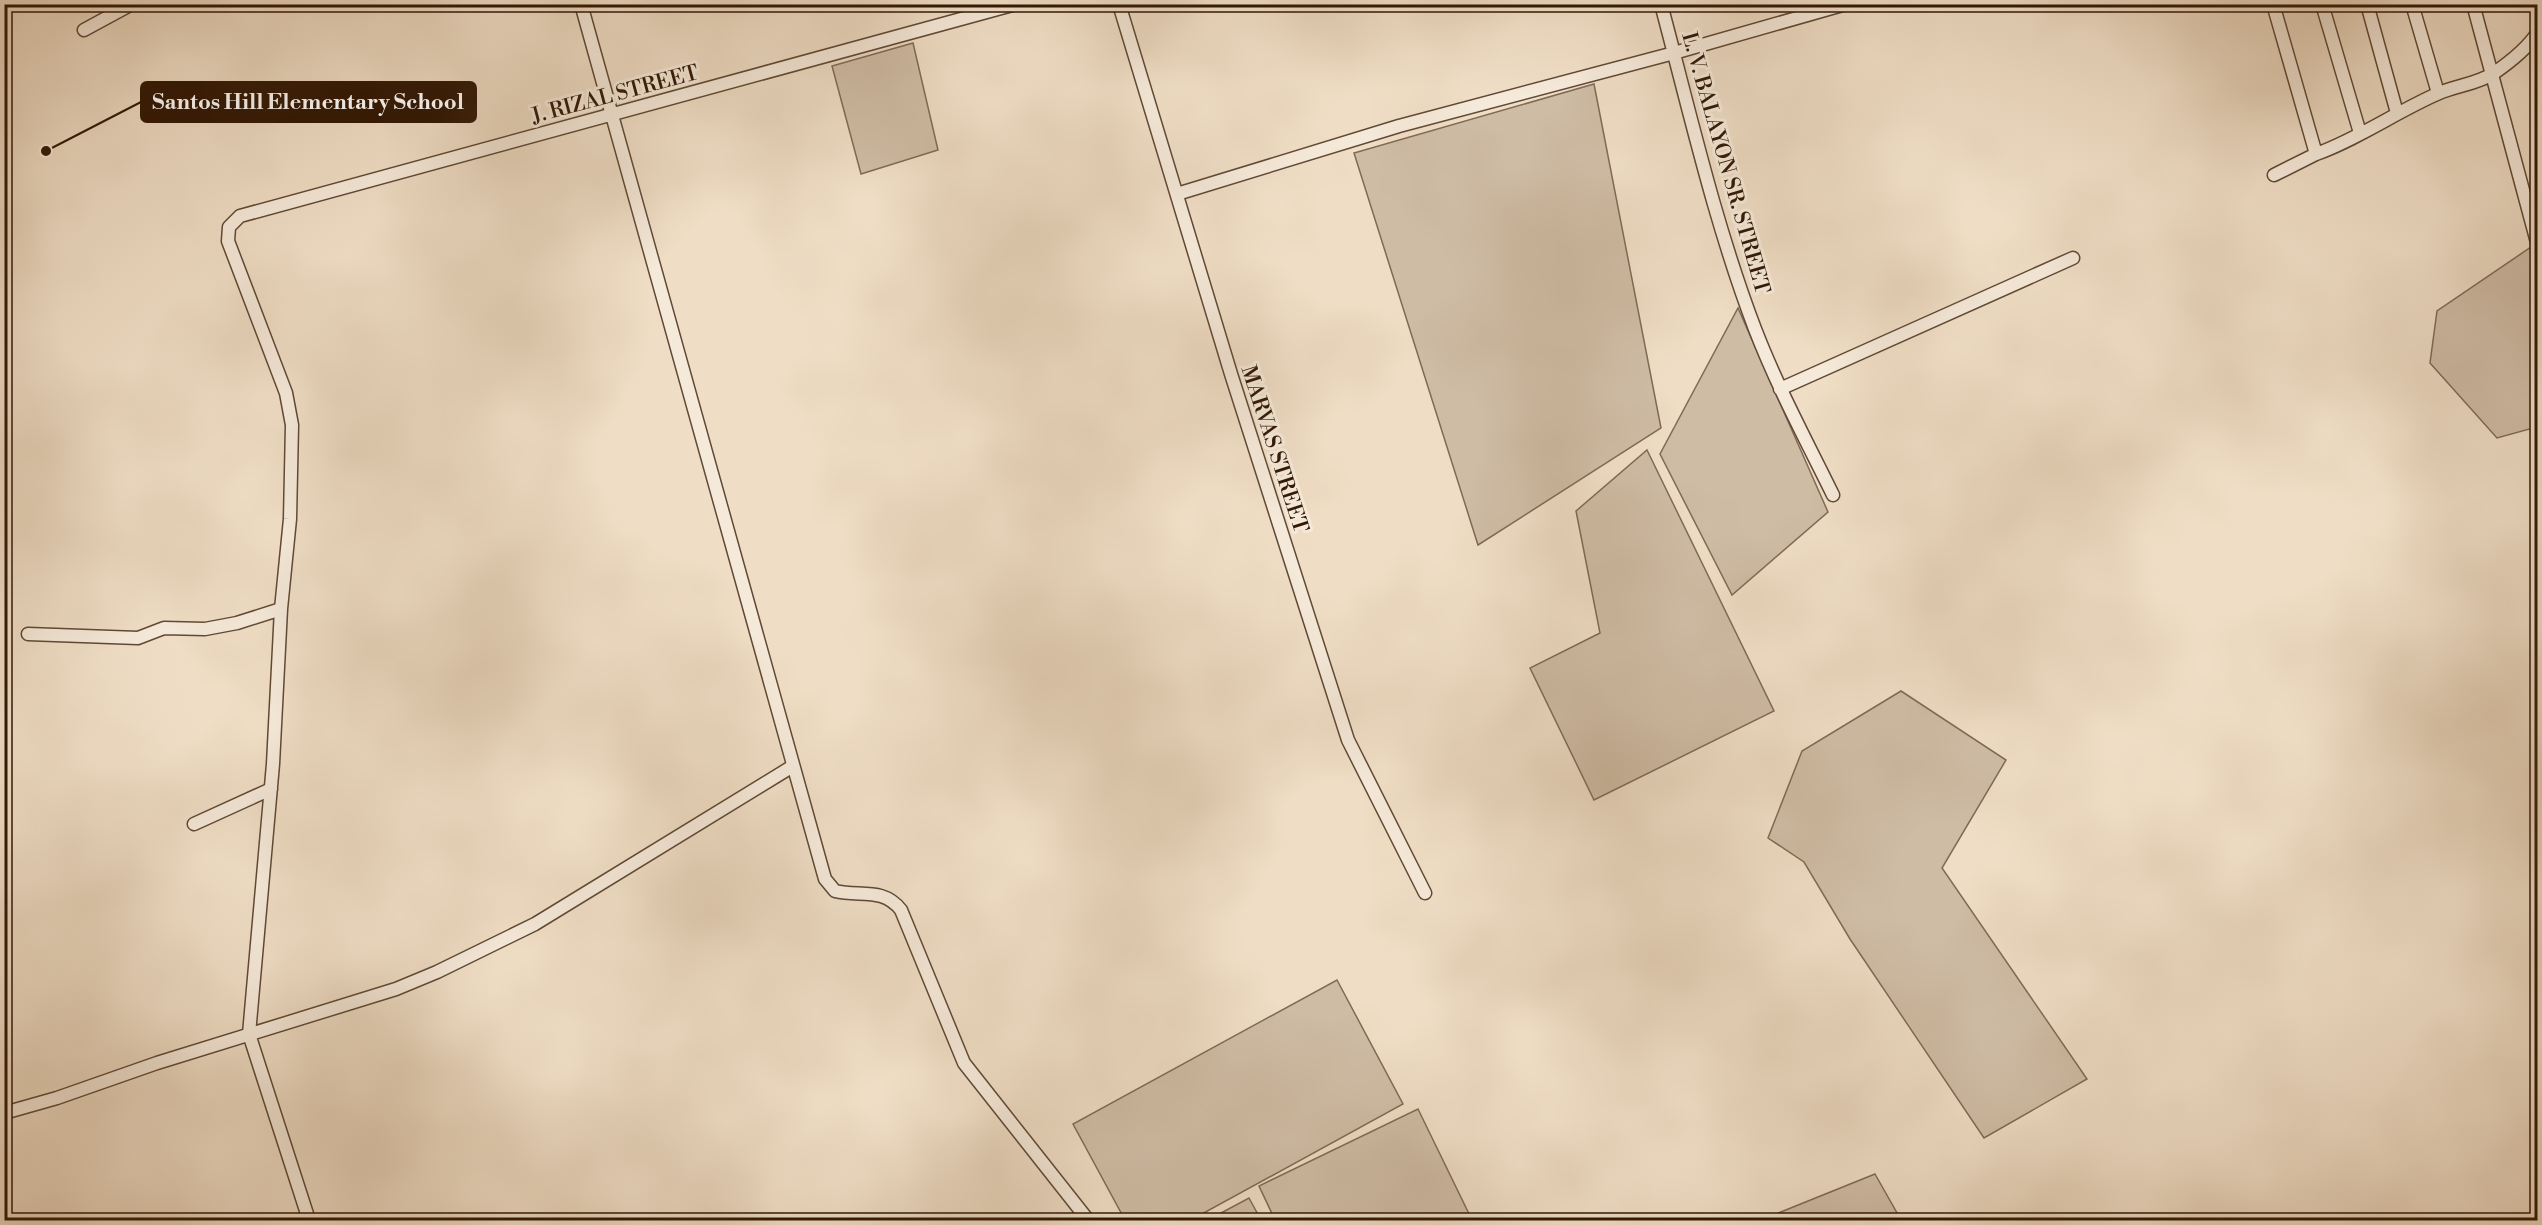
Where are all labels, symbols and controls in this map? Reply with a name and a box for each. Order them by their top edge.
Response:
street label: L. V. BALAYON SR. STREET [1675,29,1775,297]
street label: J. RIZAL STREET [528,60,702,130]
callout: Santos Hill Elementary School [141,82,476,122]
text: Santos Hill Elementary School [152,89,464,116]
street label: MARVAS STREET [1235,362,1313,537]

